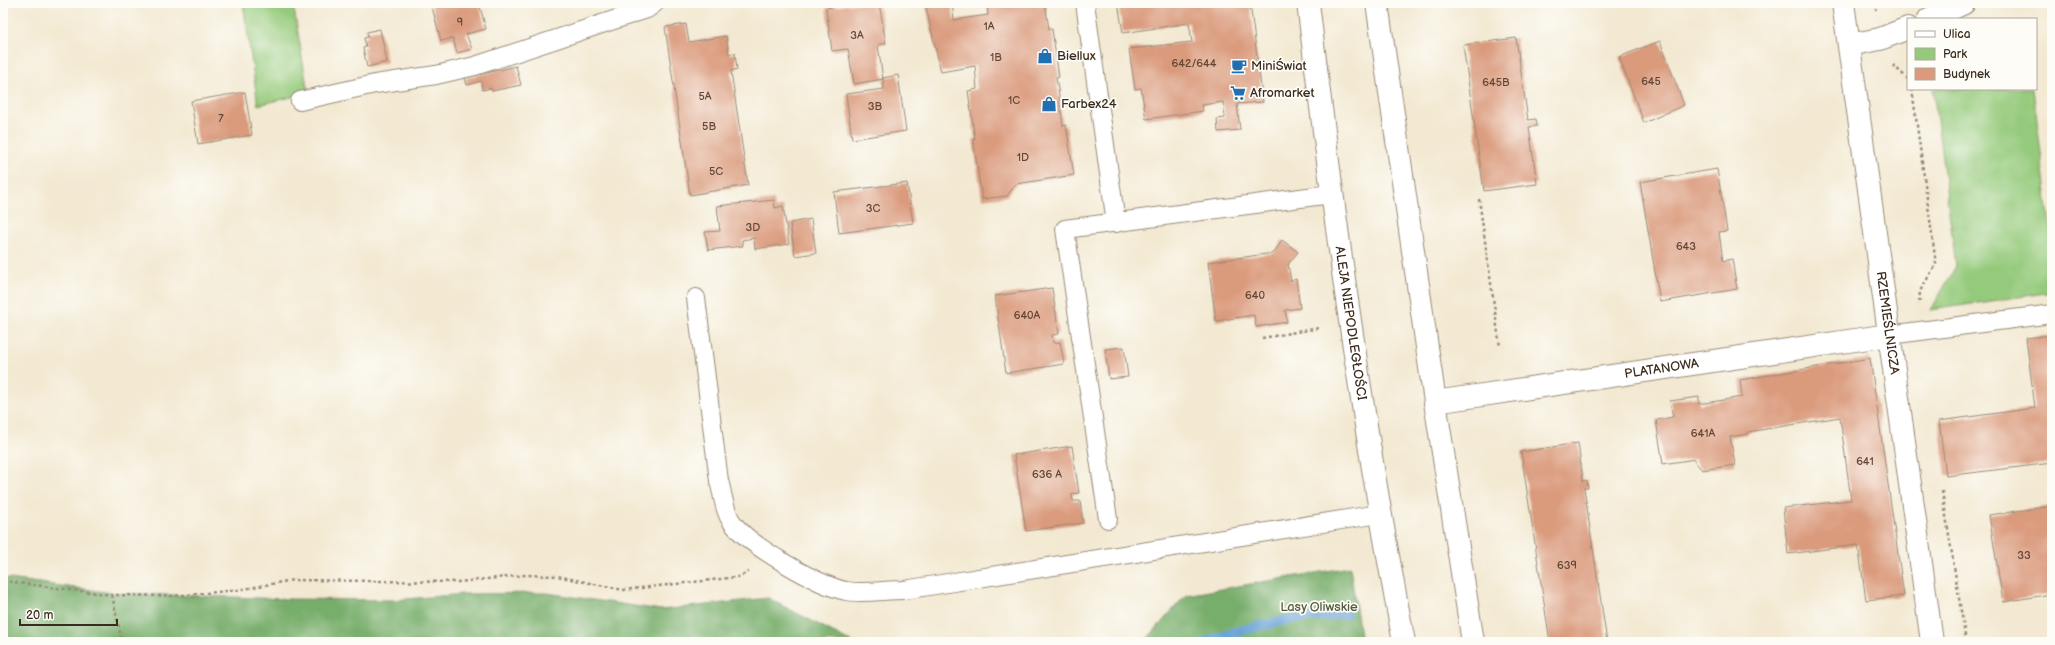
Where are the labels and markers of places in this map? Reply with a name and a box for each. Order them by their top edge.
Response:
shop icon: Biellux [1036,47,1054,65]
place label: Biellux [1057,48,1096,64]
cafe icon: MiniŚwiat [1230,57,1248,75]
place label: MiniŚwiat [1251,57,1307,74]
supermarket icon: Afromarket [1229,84,1247,102]
place label: Afromarket [1250,85,1314,101]
shop icon: Farbex24 [1040,95,1058,113]
place label: Farbex24 [1061,96,1117,112]

